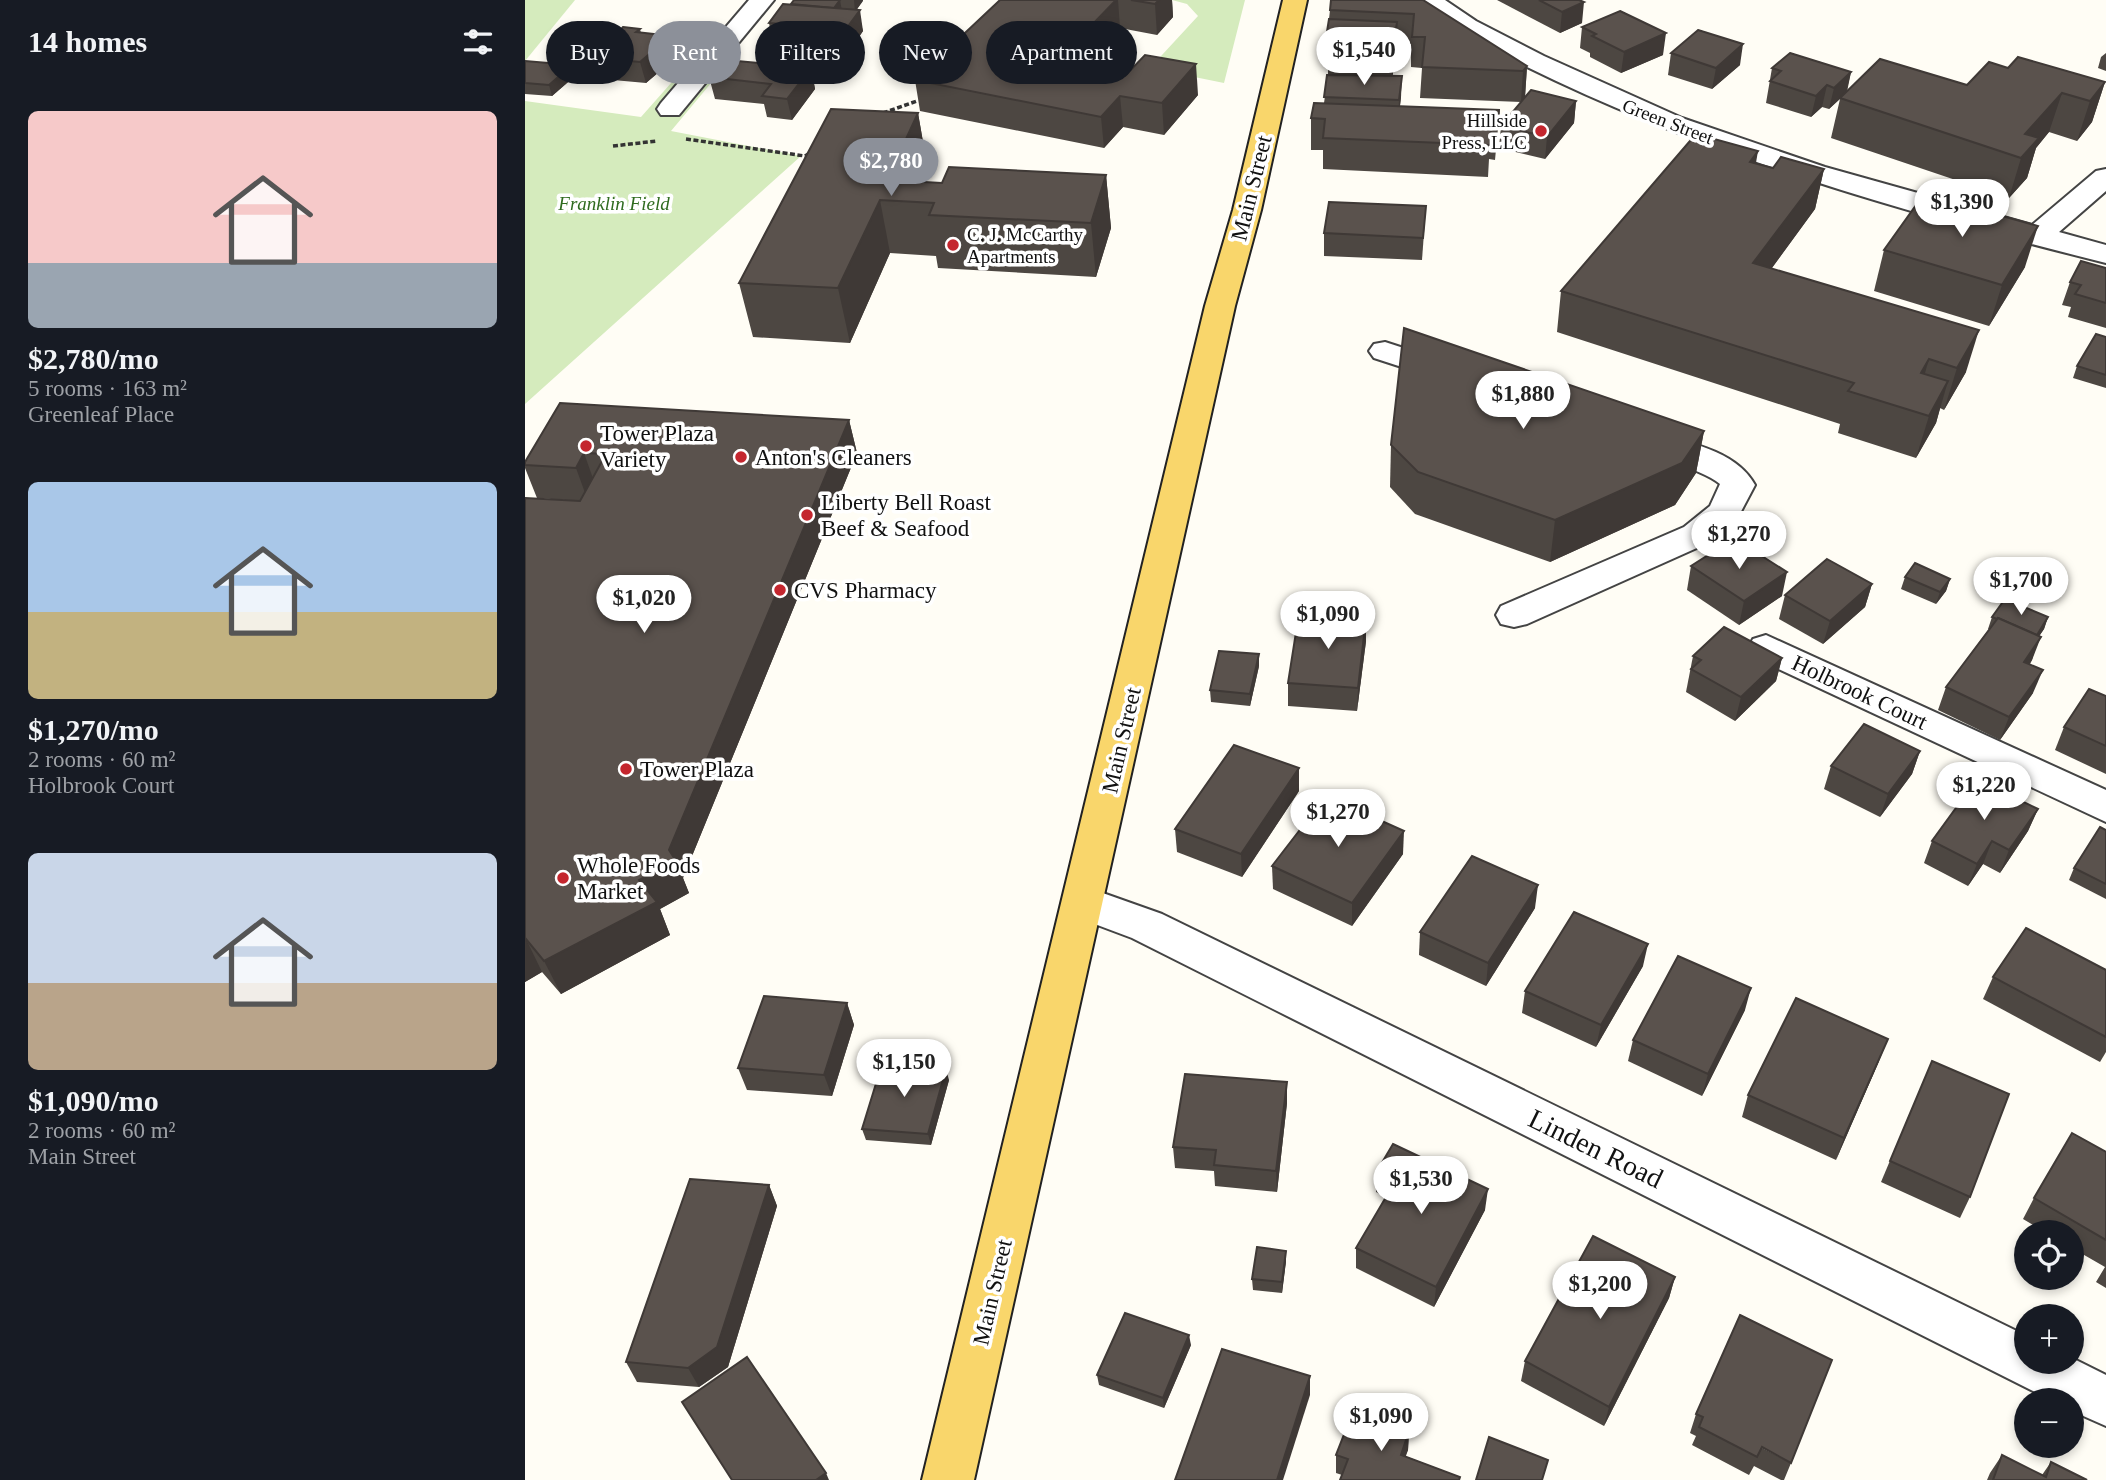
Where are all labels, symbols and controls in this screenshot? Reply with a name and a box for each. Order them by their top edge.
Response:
chip: Buy [546,21,634,84]
chip: Rent [648,21,741,84]
chip: Filters [755,21,865,84]
chip: New [879,21,972,84]
chip: Apartment [986,21,1137,84]
icon: filters [459,23,497,61]
text: 14 homes [28,25,147,58]
pin: $1,540 [1307,28,1421,87]
text: $1,540 [1332,37,1396,62]
street label: Green Street [1619,95,1717,149]
place label: Hillside Press, LLC [1442,110,1527,153]
marker: Hillside Press, LLC [1533,123,1549,139]
street label: Main Street [1226,132,1277,244]
pin: $2,780 [834,138,948,198]
text: $2,780 [859,148,923,173]
icon: home [200,157,326,283]
pin: $1,390 [1905,180,2019,239]
text: $1,390 [1930,189,1994,214]
park label: Franklin Field [557,193,670,214]
place label: C. J. McCarthy Apartments [967,224,1084,267]
marker: C. J. McCarthy Apartments [945,237,961,253]
text: $2,780/mo [28,342,159,375]
pin: $1,880 [1466,372,1580,431]
text: 5 rooms · 163 m² [28,376,187,401]
text: $1,880 [1491,381,1555,406]
text: Greenleaf Place [28,402,174,427]
place label: Tower Plaza Variety [600,421,714,472]
marker: Tower Plaza Variety [578,438,594,454]
place label: Anton's Cleaners [755,445,912,470]
marker: Anton's Cleaners [733,449,749,465]
place label: Liberty Bell Roast Beef & Seafood [821,490,992,541]
marker: Liberty Bell Roast Beef & Seafood [799,507,815,523]
pin: $1,270 [1682,512,1796,571]
text: $1,270 [1707,521,1771,546]
icon: home [200,528,326,654]
pin: $1,700 [1964,558,2078,617]
text: $1,700 [1989,567,2053,592]
pin: $1,020 [587,576,701,635]
place label: CVS Pharmacy [794,578,937,603]
marker: CVS Pharmacy [772,582,788,598]
text: $1,020 [612,585,676,610]
pin: $1,090 [1271,592,1385,651]
text: $1,090 [1296,601,1360,626]
street label: Holbrook Court [1788,650,1932,735]
street label: Main Street [1097,684,1146,796]
text: $1,270/mo [28,713,159,746]
text: 2 rooms · 60 m² [28,747,175,772]
place label: Tower Plaza [640,757,754,782]
marker: Tower Plaza [618,761,634,777]
pin: $1,220 [1927,762,2041,822]
text: $1,220 [1952,772,2016,797]
text: Holbrook Court [28,773,174,798]
pin: $1,270 [1281,790,1395,849]
text: $1,270 [1306,799,1370,824]
place label: Whole Foods Market [577,853,700,904]
marker: Whole Foods Market [555,870,571,886]
icon: home [200,899,326,1025]
pin: $1,150 [847,1040,961,1099]
text: $1,150 [872,1049,936,1074]
text: $1,090/mo [28,1084,159,1117]
street label: Linden Road [1524,1103,1668,1194]
text: 2 rooms · 60 m² [28,1118,175,1143]
text: Main Street [28,1144,136,1169]
pin: $1,530 [1364,1156,1478,1216]
text: $1,530 [1389,1166,1453,1191]
map controls [2014,1220,2084,1458]
button: locate [2014,1220,2084,1290]
street label: Main Street [968,1236,1017,1348]
pin: $1,200 [1543,1262,1657,1321]
text: $1,200 [1568,1271,1632,1296]
button: + [2014,1304,2084,1374]
button: − [2014,1388,2084,1458]
pin: $1,090 [1324,1394,1438,1453]
text: $1,090 [1349,1403,1413,1428]

